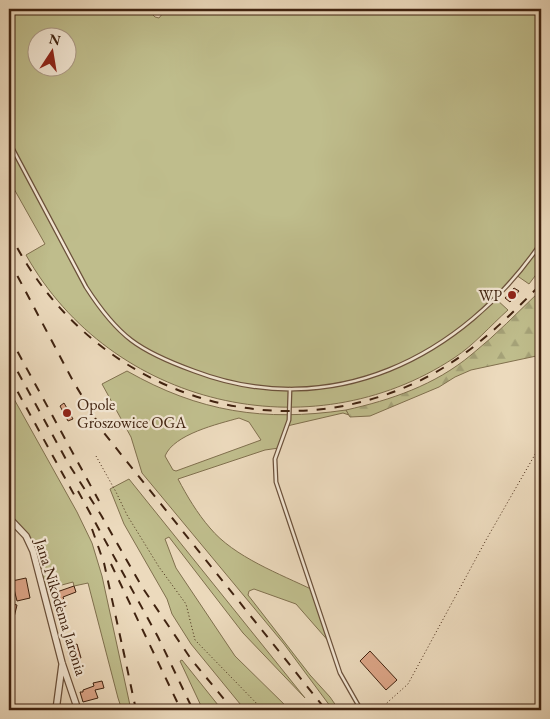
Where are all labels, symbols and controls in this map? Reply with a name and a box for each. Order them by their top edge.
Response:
north arrow [28,28,78,78]
text: N [47,29,63,49]
place label: WP [479,285,502,306]
marker: WP [506,289,518,301]
place label: Opole Groszowice OGA [77,394,187,433]
marker: Opole Groszowice OGA [61,407,73,419]
street label: Jana Nikodema Jaronia [30,534,92,679]

